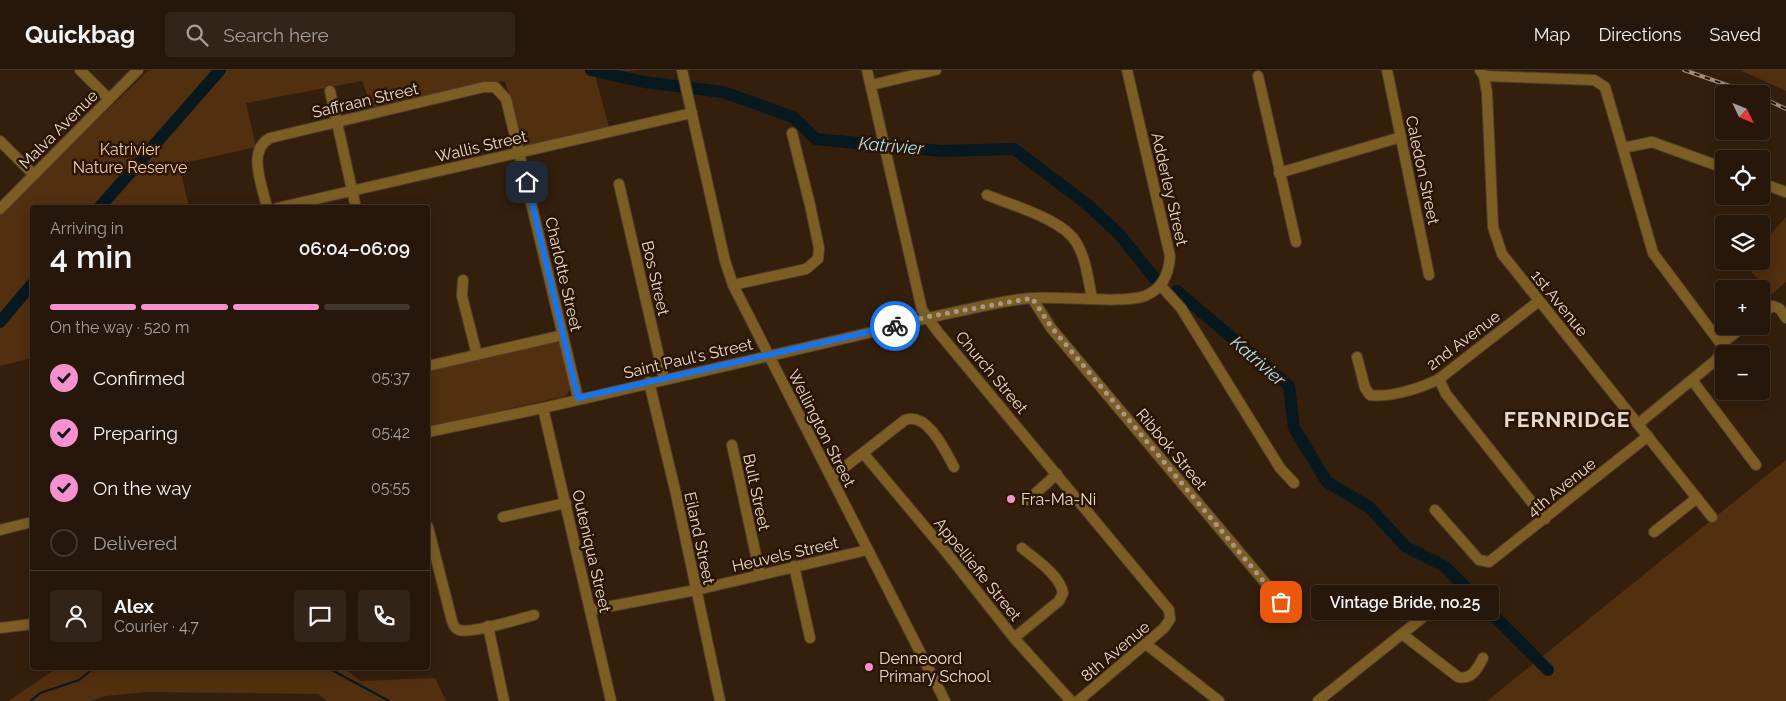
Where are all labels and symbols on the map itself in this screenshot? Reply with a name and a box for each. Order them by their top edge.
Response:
street label: Saffraan Street [310,79,421,122]
north arrow [1715,85,1770,140]
street label: Malva Avenue [15,86,102,173]
street label: Caledon Street [1402,114,1443,227]
street label: Wallis Street [434,127,529,166]
street label: Adderley Street [1147,131,1192,248]
water label: Katrivier [858,132,925,159]
park label: Katrivier Nature Reserve [73,140,187,177]
pin [506,161,548,203]
street label: Charlotte Street [541,215,586,334]
street label: Bos Street [638,239,673,318]
street label: 1st Avenue [1527,266,1592,340]
courier [870,301,920,351]
street label: 2nd Avenue [1423,307,1504,374]
street label: Church Street [952,327,1032,418]
water label: Katrivier [1227,331,1291,391]
street label: Saint Paul's Street [622,334,755,383]
street label: Wellington Street [784,366,860,491]
street label: Ribbok Street [1132,405,1211,494]
district label: FERNRIDGE [1504,407,1630,432]
street label: Bult Street [739,452,774,533]
street label: 4th Avenue [1523,454,1600,521]
street label: Outeniqua Street [568,488,615,615]
street label: Eiland Street [680,490,719,587]
place label: Fra-Ma-Ni [1021,490,1096,509]
marker: Fra-Ma-Ni [1005,493,1017,505]
street label: Appelliefie Street [930,514,1025,625]
street label: Heuvels Street [730,533,841,576]
pin [1260,581,1302,623]
callout: Vintage Bride, no.25 [1311,584,1498,620]
street label: 8th Avenue [1077,617,1154,686]
place label: Denneoord Primary School [879,649,991,686]
marker: Denneoord Primary School [863,661,875,673]

